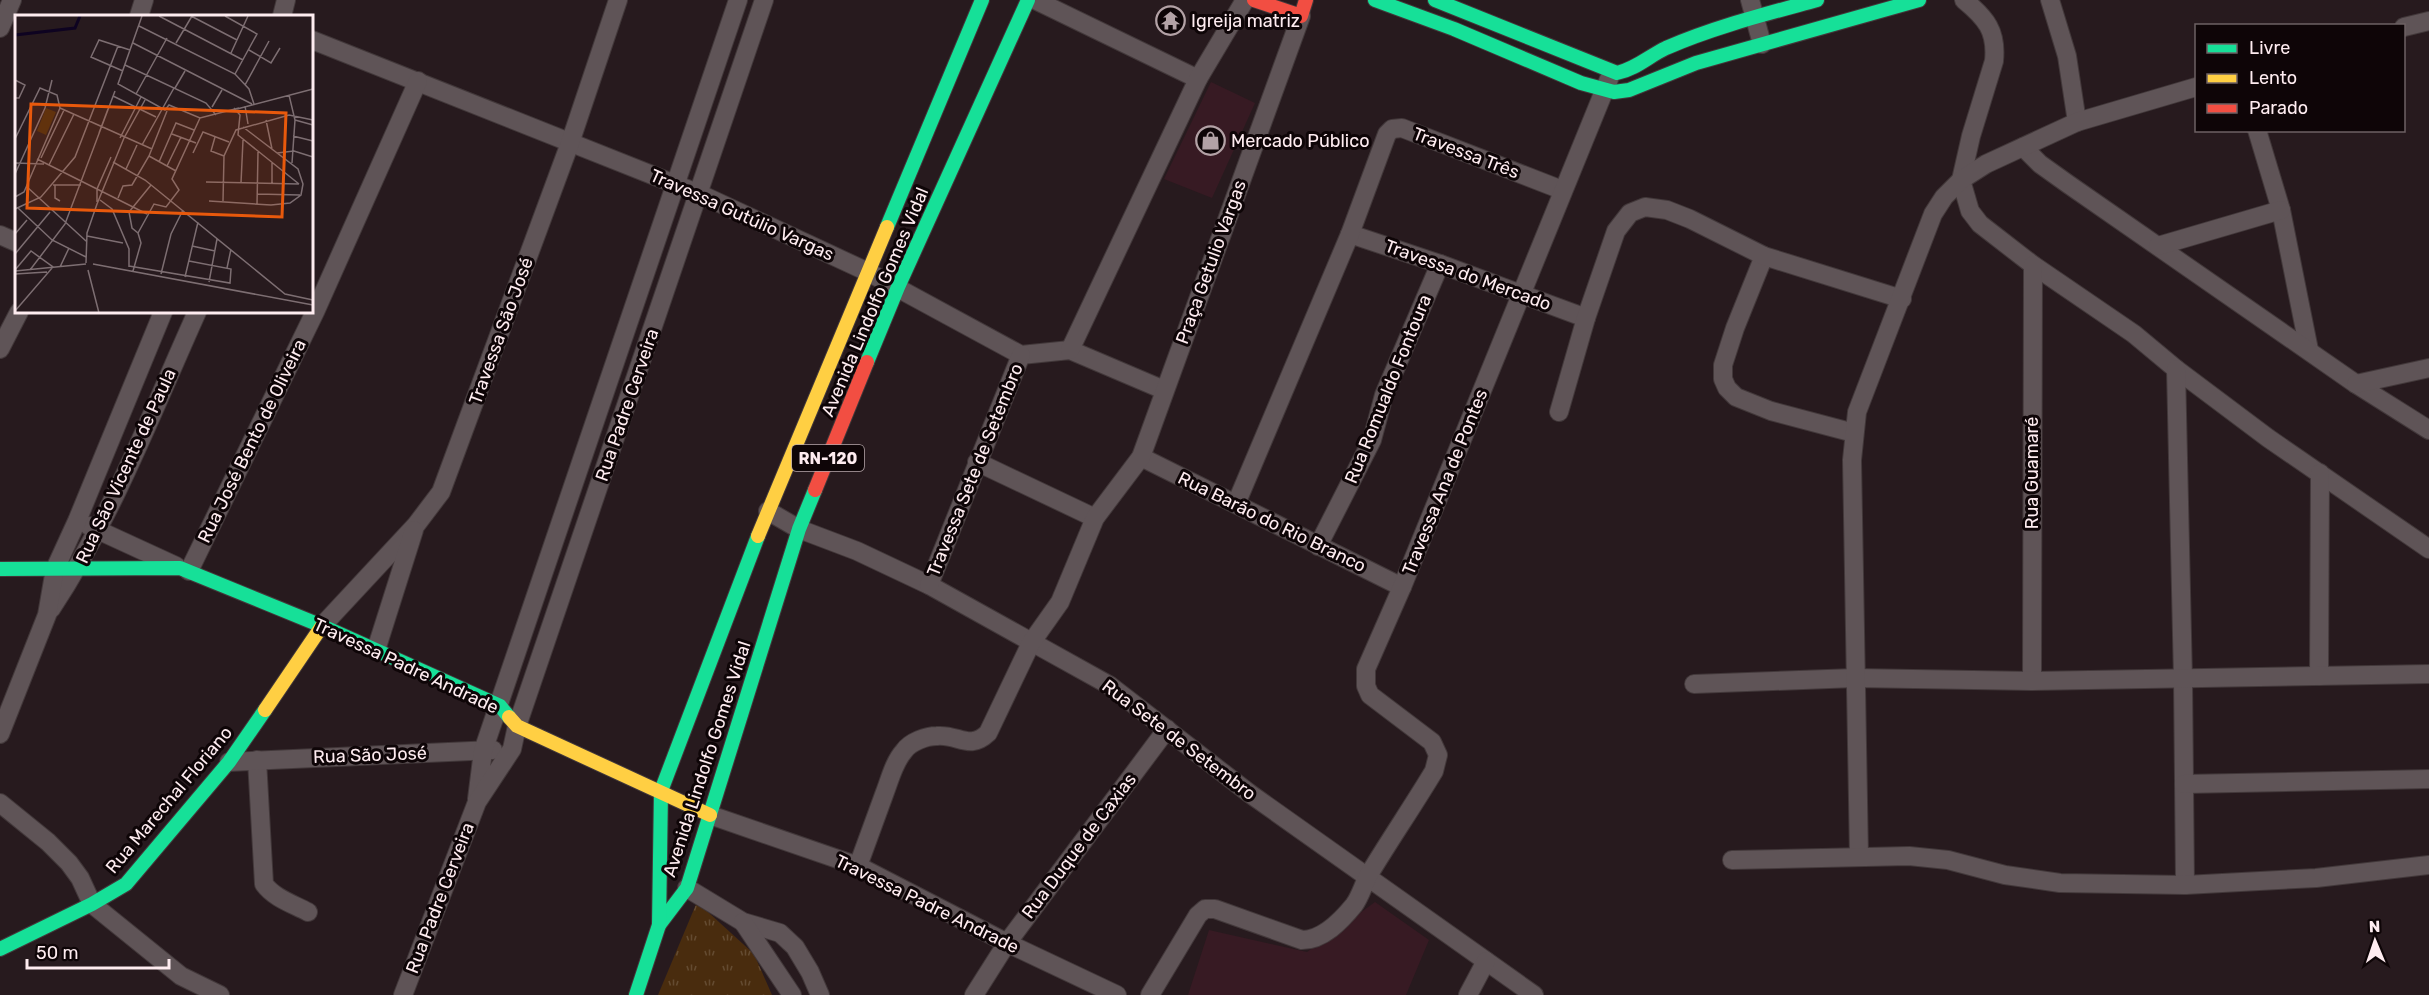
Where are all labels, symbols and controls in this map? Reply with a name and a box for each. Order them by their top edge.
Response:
temple icon: Igreija matriz [1154,5,1186,37]
place label: Igreija matriz [1191,10,1300,32]
inset map [15,15,314,314]
legend [2195,24,2405,132]
text: Livre [2249,37,2290,59]
text: Lento [2249,67,2297,89]
text: Parado [2249,97,2308,119]
street label: Travessa Três [1410,123,1522,183]
shop icon: Mercado Público [1194,125,1226,157]
place label: Mercado Público [1231,130,1369,152]
street label: Travessa Gutúlio Vargas [647,164,837,266]
street label: Praça Getulio Vargas [1171,177,1251,347]
street label: Avenida Lindolfo Gomes Vidal [817,184,933,420]
street label: Travessa do Mercado [1382,235,1554,315]
street label: Travessa São José [464,255,538,407]
street label: Rua Romualdo Fontoura [1340,291,1436,487]
street label: Rua Padre Cerveira [591,326,663,484]
street label: Rua José Bento de Oliveira [193,336,311,546]
street label: Travessa Sete de Setembro [922,360,1028,580]
street label: Rua São Vicente de Paula [71,365,181,567]
street label: Travessa Ana de Pontes [1398,386,1492,578]
street label: Rua Guamaré [2021,417,2043,529]
road number: RN-120 [792,445,864,471]
street label: Rua Barão do Rio Branco [1174,467,1370,577]
street label: Travessa Padre Andrade [310,613,502,719]
street label: Avenida Lindolfo Gomes Vidal [658,638,756,880]
street label: Rua Sete de Setembro [1098,675,1260,805]
street label: Rua Marechal Floriano [101,722,237,878]
street label: Rua São José [313,742,427,768]
street label: Rua Duque de Caxias [1017,769,1141,923]
street label: Rua Padre Cerveira [401,819,479,977]
street label: Travessa Padre Andrade [832,850,1022,958]
north arrow [2345,911,2405,971]
text: N [2368,917,2381,936]
scale bar [27,932,170,970]
text: 50 m [36,942,79,964]

